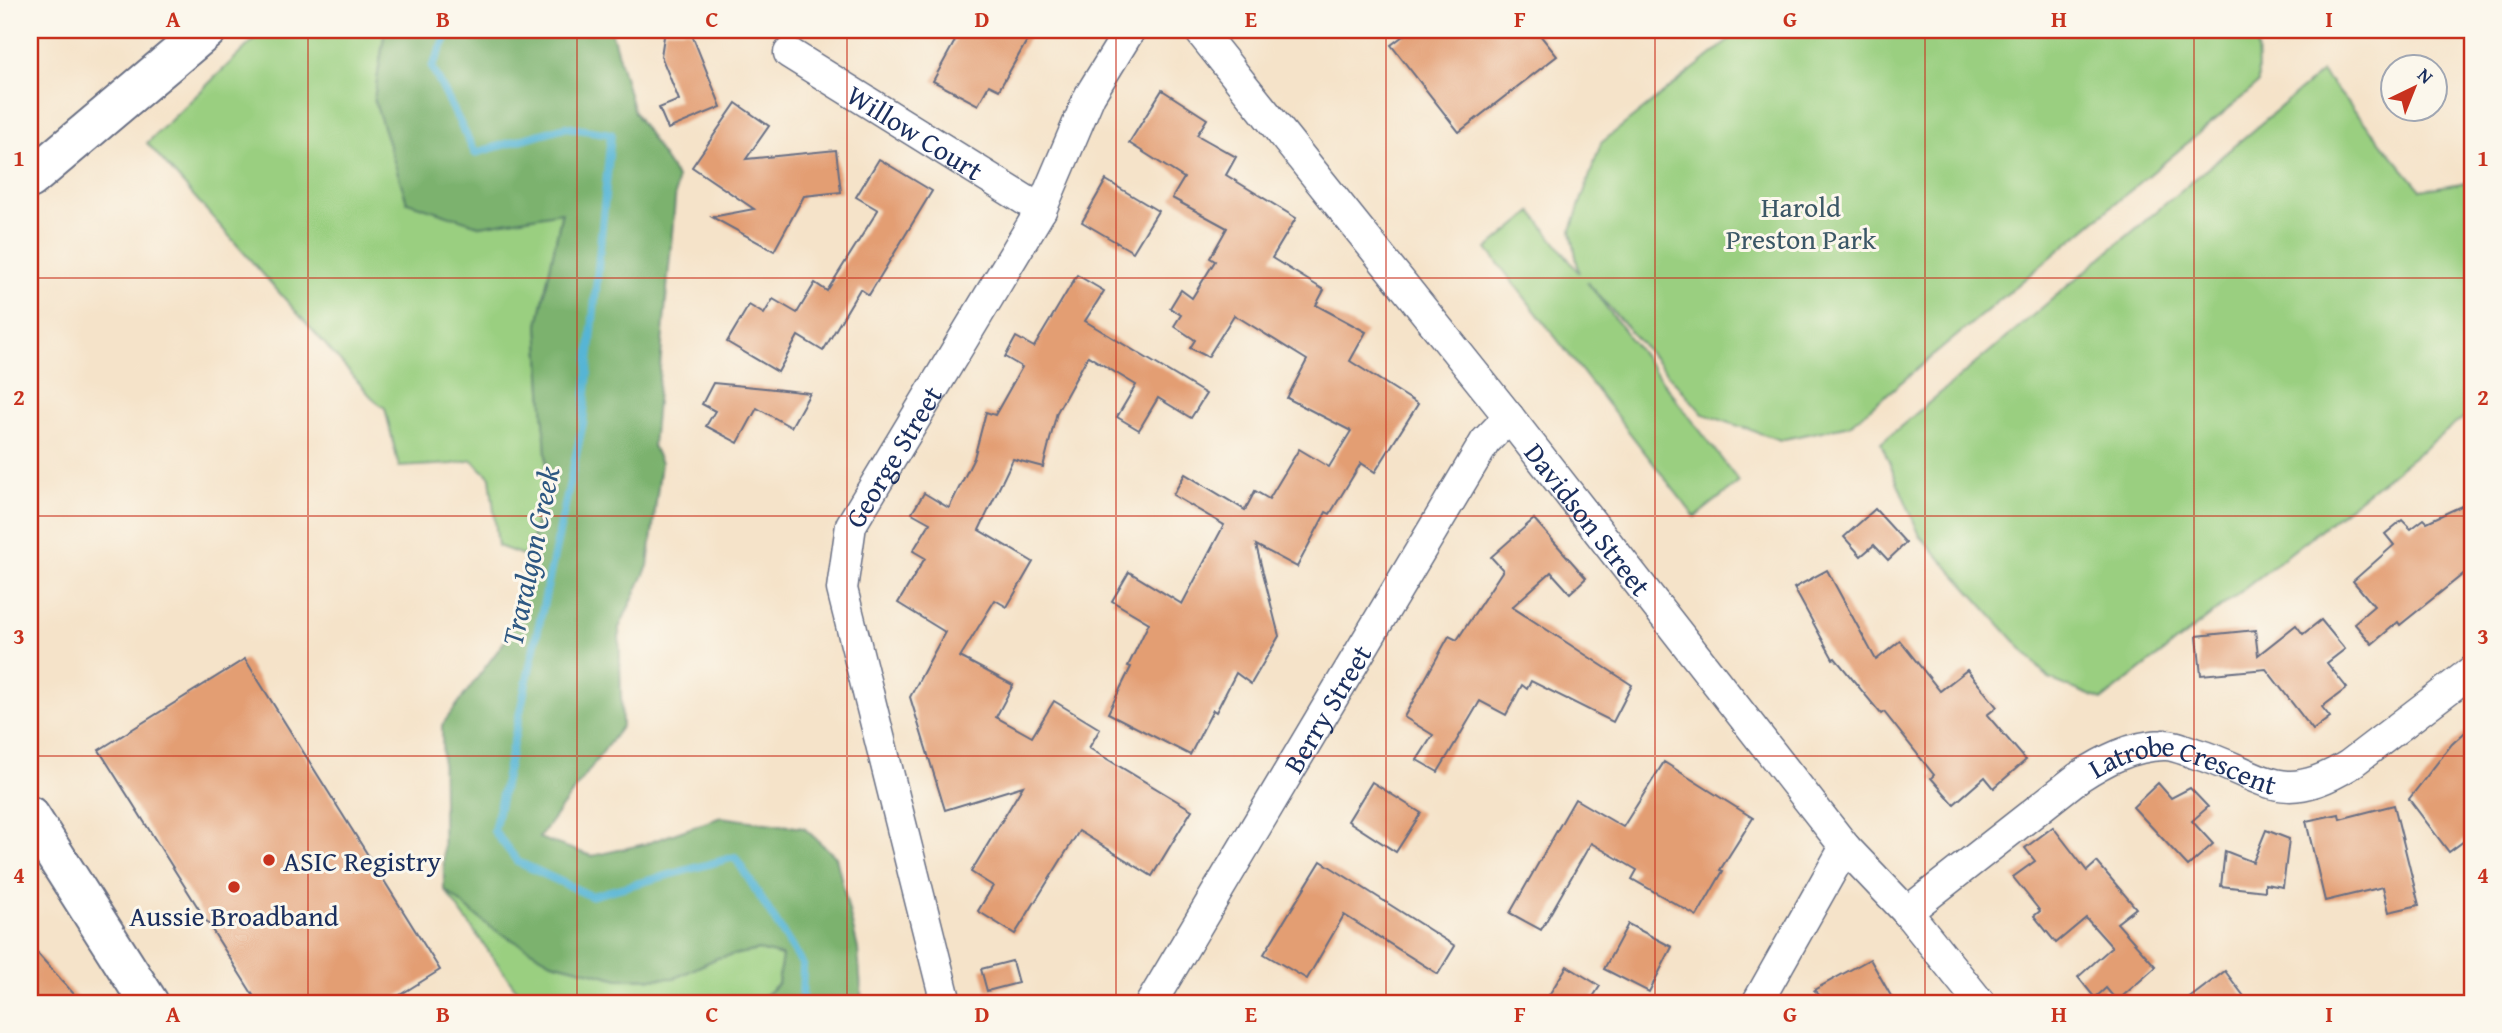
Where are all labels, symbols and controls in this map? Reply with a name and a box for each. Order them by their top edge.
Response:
text: A [166,2,181,35]
text: B [436,2,450,35]
text: C [705,2,719,35]
text: D [975,2,990,35]
text: E [1245,2,1257,35]
text: F [1514,2,1526,35]
text: G [1783,2,1797,35]
text: H [2051,2,2067,35]
text: I [2325,2,2333,35]
north arrow [2380,52,2450,122]
text: N [2411,61,2440,90]
street label: Willow Court [839,74,992,190]
text: 1 [13,141,25,174]
text: 1 [2477,141,2489,174]
park label: Harold Preston Park [1726,186,1877,259]
street label: George Street [834,377,951,535]
text: 2 [13,380,25,413]
text: 2 [2477,380,2489,413]
street label: Davidson Street [1515,433,1662,604]
water label: Traralgon Creek [490,462,571,650]
text: 3 [13,619,25,652]
text: 3 [2477,619,2489,652]
street label: Berry Street [1272,636,1381,780]
street label: Latrobe Crescent [2080,724,2281,804]
place label: ASIC Registry [283,840,441,881]
marker: ASIC Registry [261,852,277,868]
text: 4 [13,858,25,891]
text: 4 [2477,858,2489,891]
marker: Aussie Broadband [226,879,242,895]
place label: Aussie Broadband [129,895,339,936]
text: A [166,997,181,1030]
text: B [436,997,450,1030]
text: C [705,997,719,1030]
text: D [975,997,990,1030]
text: E [1245,997,1257,1030]
text: F [1514,997,1526,1030]
text: G [1783,997,1797,1030]
text: H [2051,997,2067,1030]
text: I [2325,997,2333,1030]

